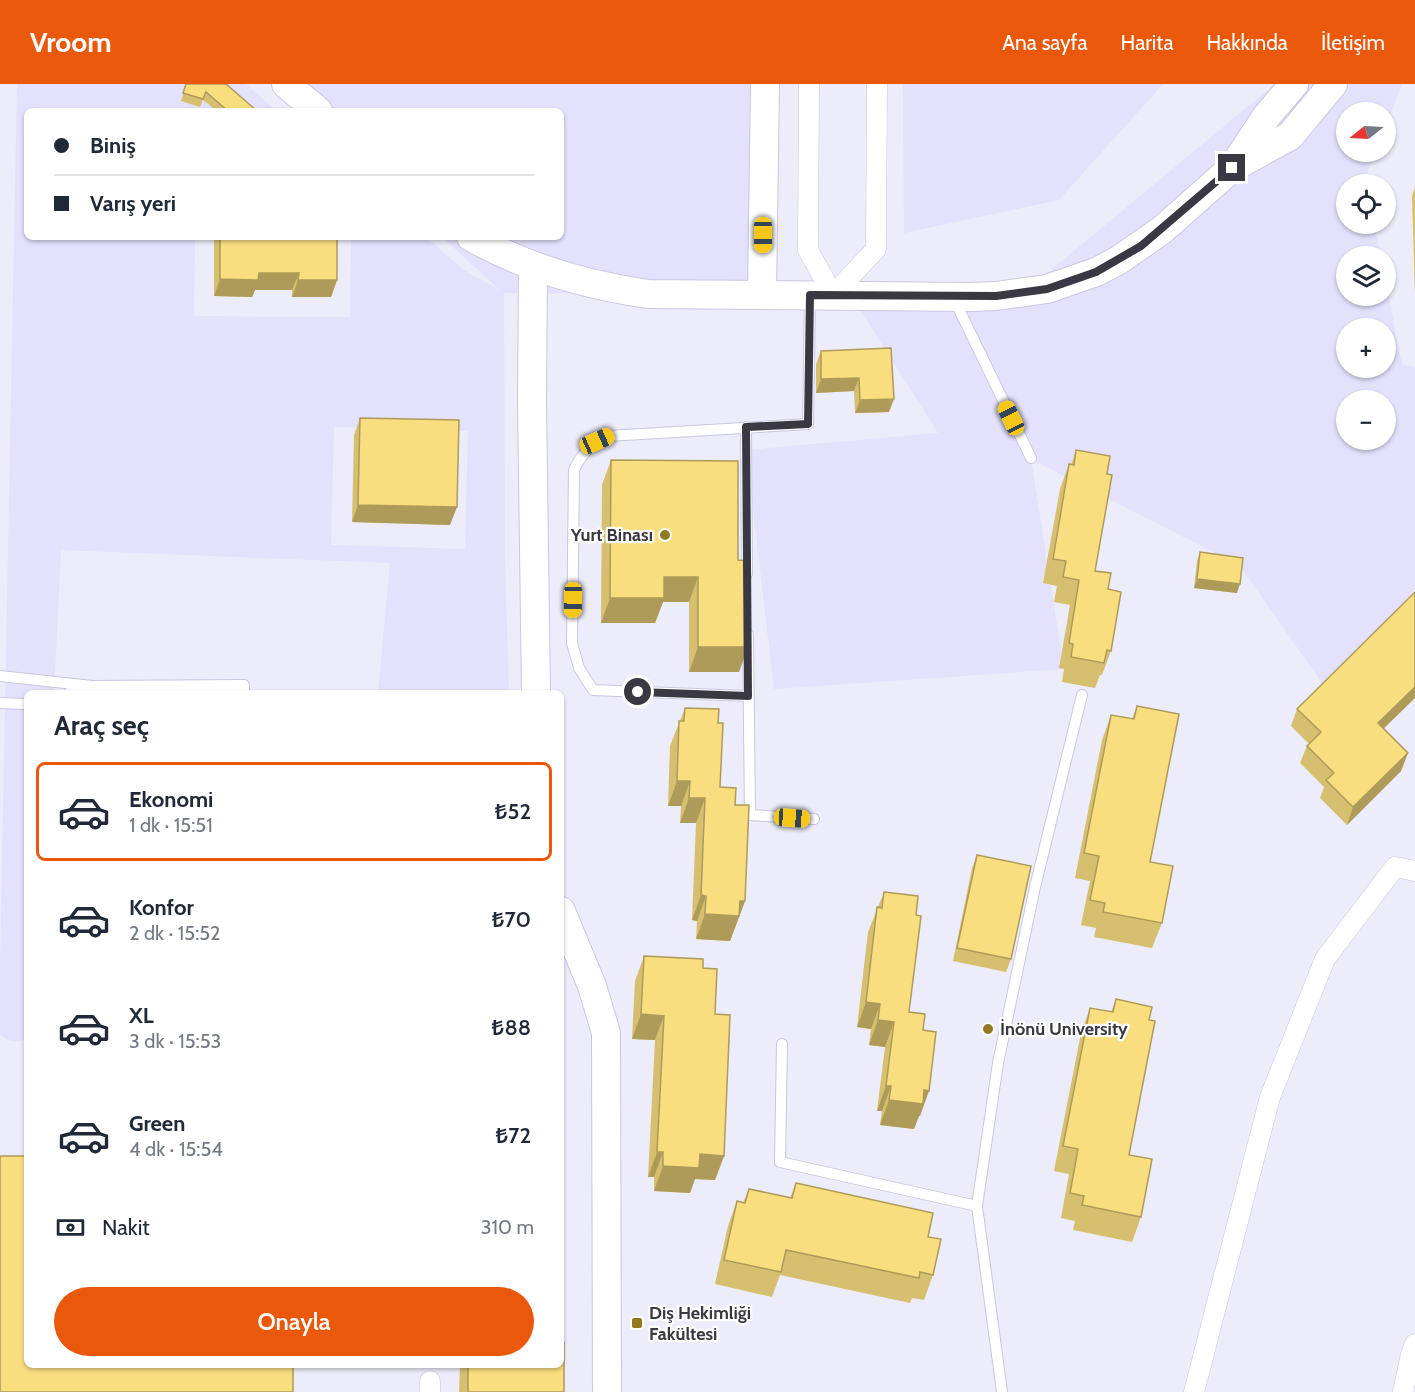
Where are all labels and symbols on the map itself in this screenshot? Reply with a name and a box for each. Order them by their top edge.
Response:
north arrow [1336,102,1396,162]
route end [1218,154,1245,181]
car [754,217,772,253]
car [995,398,1027,438]
car [577,425,617,457]
place label: Yurt Binası [570,524,653,546]
marker: Yurt Binası [658,528,672,542]
car [564,582,582,618]
route start [624,678,651,705]
car [773,808,811,828]
place label: İnönü University [1000,1018,1128,1040]
marker: İnönü University [981,1022,995,1036]
place label: Diş Hekimliği Fakültesi [649,1302,751,1345]
marker: Diş Hekimliği Fakültesi [630,1316,644,1330]

